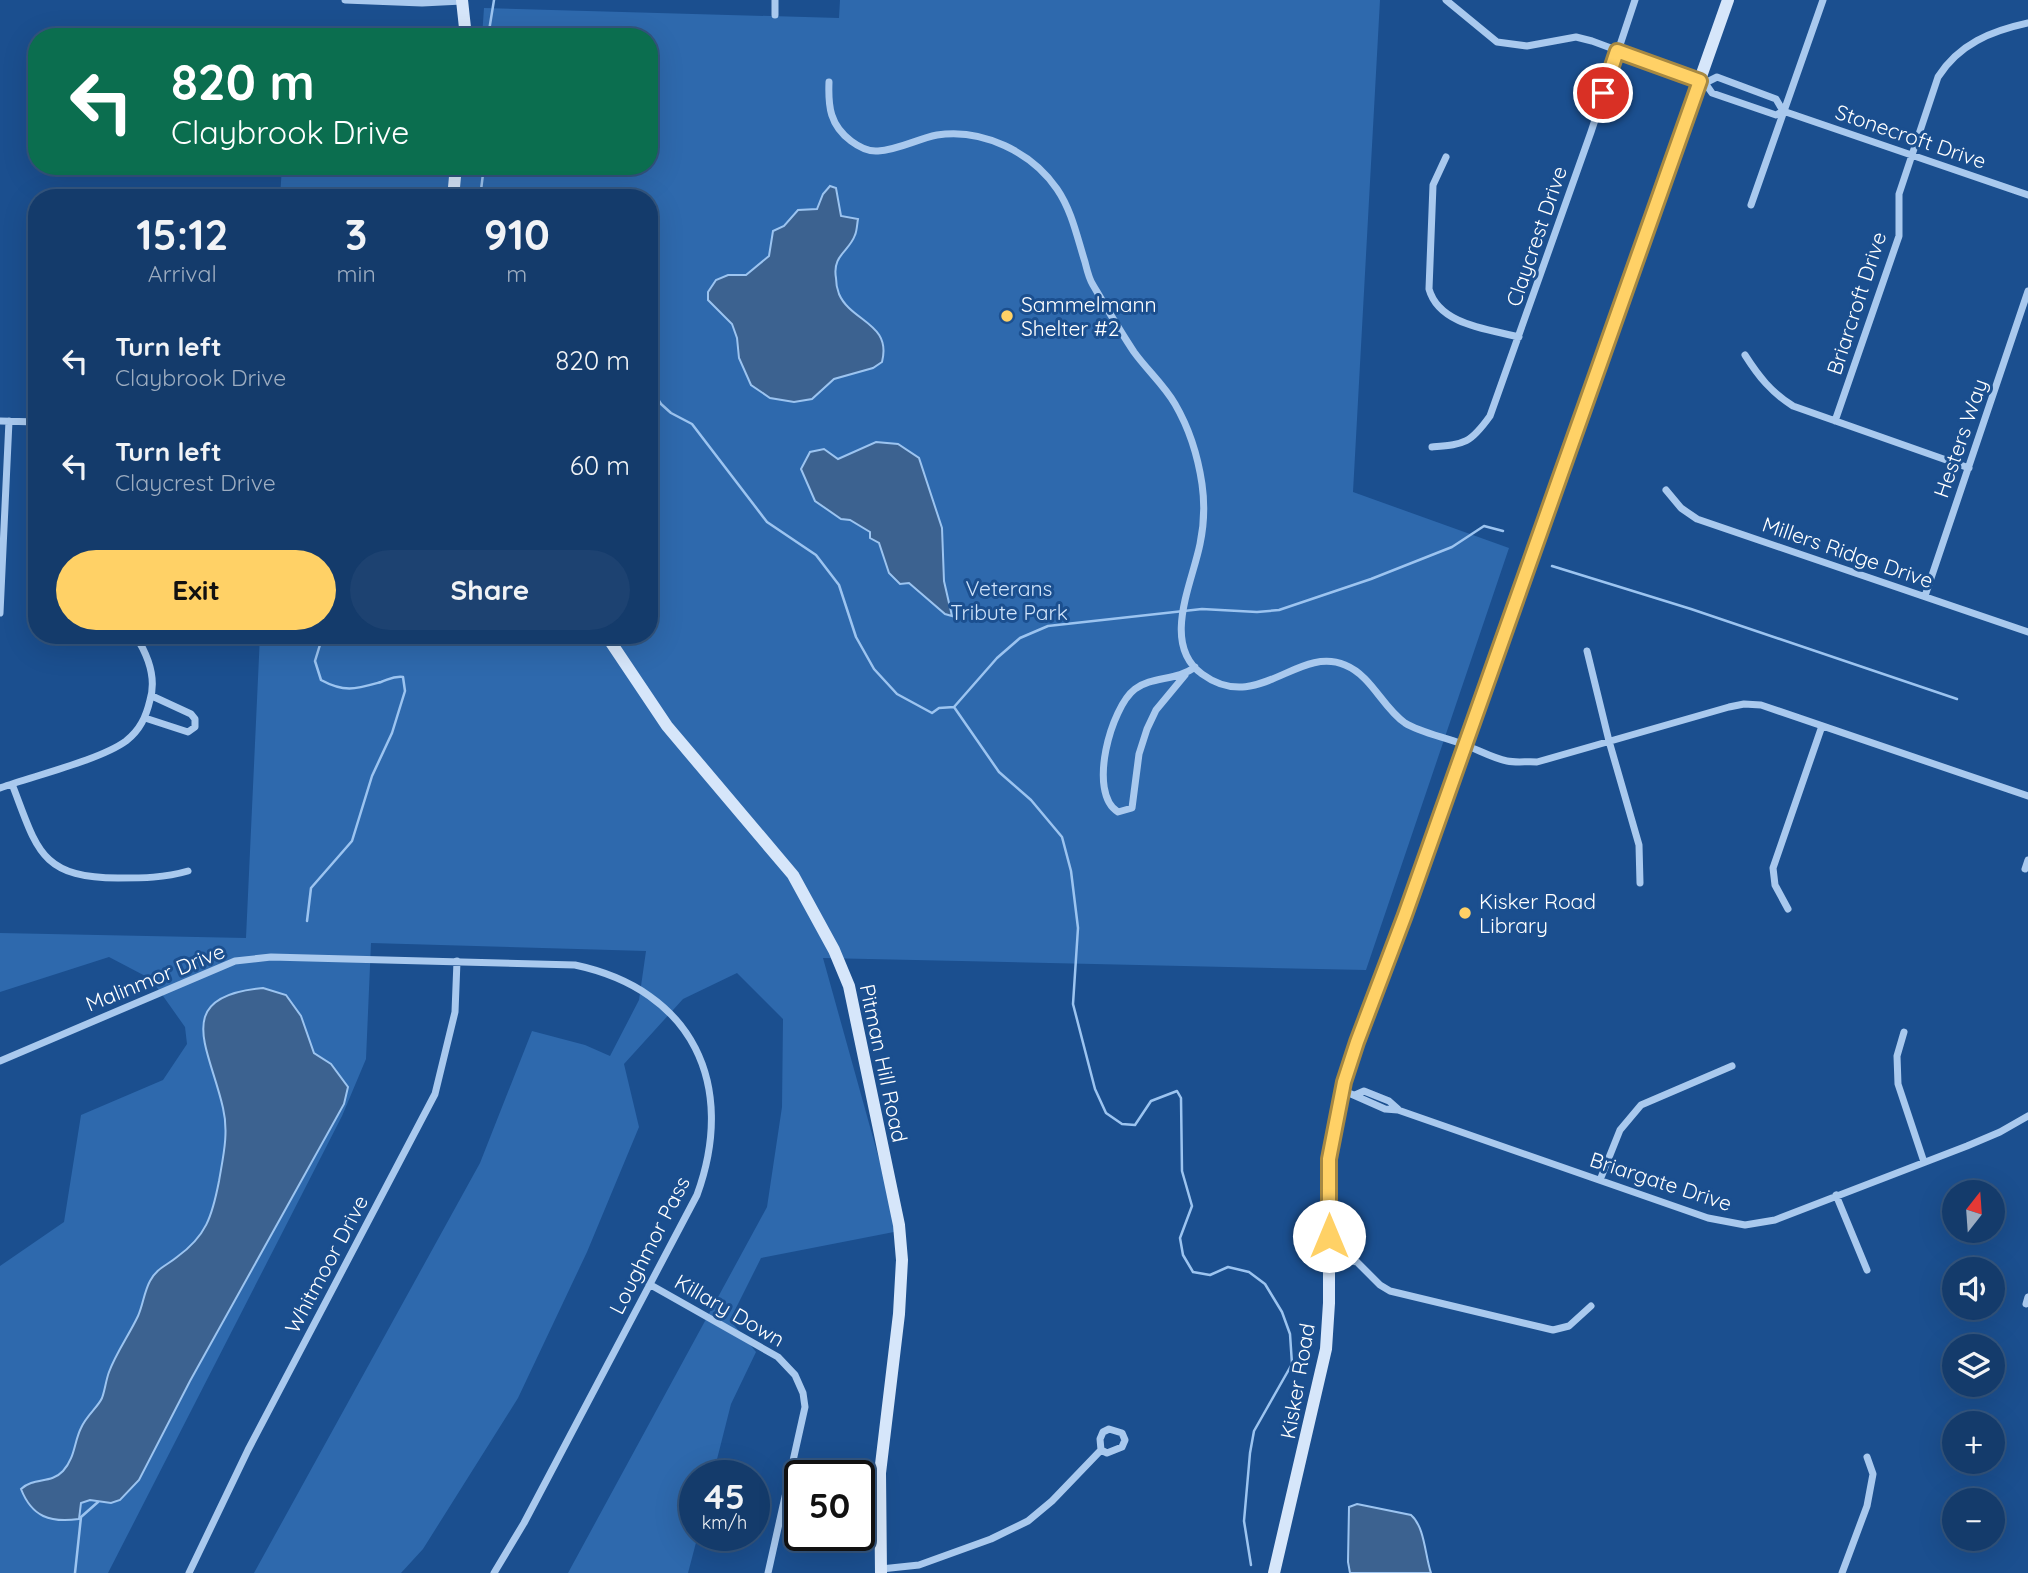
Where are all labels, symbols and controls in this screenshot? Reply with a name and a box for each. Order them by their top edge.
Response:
text: 820 m [171,51,315,112]
icon: left [56,56,147,147]
pin [1573,63,1633,123]
icon: arrive [1584,74,1622,112]
street label: Stonecroft Drive [1832,98,1990,174]
text: Claybrook Drive [171,112,409,152]
street label: Claycrest Drive [1500,162,1572,310]
text: 15:12 [136,208,228,261]
text: 3 [345,208,367,261]
text: 910 [484,208,550,261]
street label: Briarcroft Drive [1821,228,1891,378]
text: Arrival [148,259,217,288]
text: min [337,259,376,288]
text: m [506,259,527,288]
place label: Sammelmann Shelter #2 [1021,291,1157,341]
marker: Sammelmann Shelter #2 [999,308,1015,324]
text: Turn left [115,330,222,363]
icon: left [56,342,94,380]
text: 820 m [555,344,630,377]
text: Claybrook Drive [115,363,286,392]
street label: Hesters Way [1928,375,1992,501]
text: Turn left [115,435,222,468]
icon: left [56,447,94,485]
text: 60 m [570,449,630,482]
text: Claycrest Drive [115,468,276,497]
street label: Millers Ridge Drive [1759,511,1937,593]
button: Exit [56,550,336,630]
button: Share [350,550,630,630]
park label: Veterans Tribute Park [950,575,1068,625]
place label: Kisker Road Library [1479,888,1596,938]
marker: Kisker Road Library [1457,905,1473,921]
street label: Malinmor Drive [82,937,228,1017]
street label: Pitman Hill Road [855,982,913,1144]
street label: Briargate Drive [1587,1146,1735,1216]
street label: Loughmor Pass [603,1172,695,1318]
north arrow [1942,1180,2006,1242]
map controls [1942,1180,2005,1551]
street label: Whitmoor Drive [279,1190,373,1338]
position arrow [1292,1199,1366,1273]
button: sound [1942,1257,2005,1320]
street label: Killary Down [670,1268,790,1352]
street label: Kisker Road [1274,1321,1320,1441]
button: layers [1942,1334,2005,1397]
button: + [1942,1411,2005,1474]
speed limit sign: 50 [784,1460,875,1551]
text: 45 [704,1474,745,1518]
button: − [1942,1488,2005,1551]
text: km/h [702,1511,747,1534]

